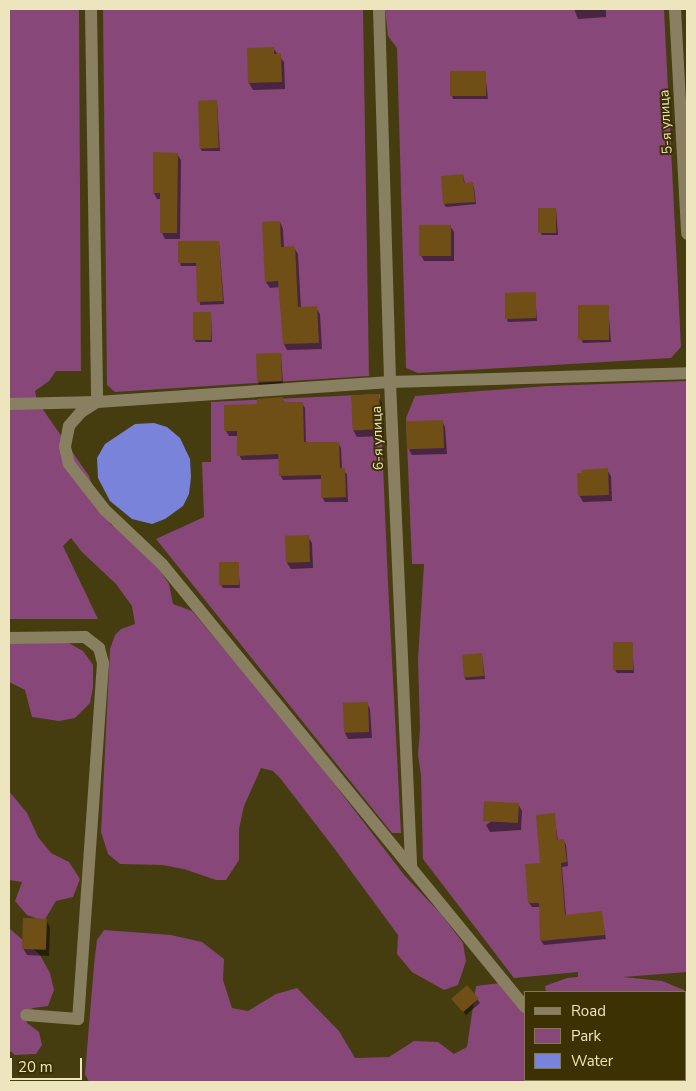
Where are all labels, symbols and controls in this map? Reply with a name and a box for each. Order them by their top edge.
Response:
street label: 5-я улица [656,89,676,155]
street label: 6-я улица [368,405,388,471]
legend [524,991,686,1081]
text: Road [571,1001,606,1021]
text: Park [571,1026,601,1046]
scale bar [12,1048,85,1080]
text: Water [571,1051,613,1071]
text: 20 m [18,1057,53,1077]

